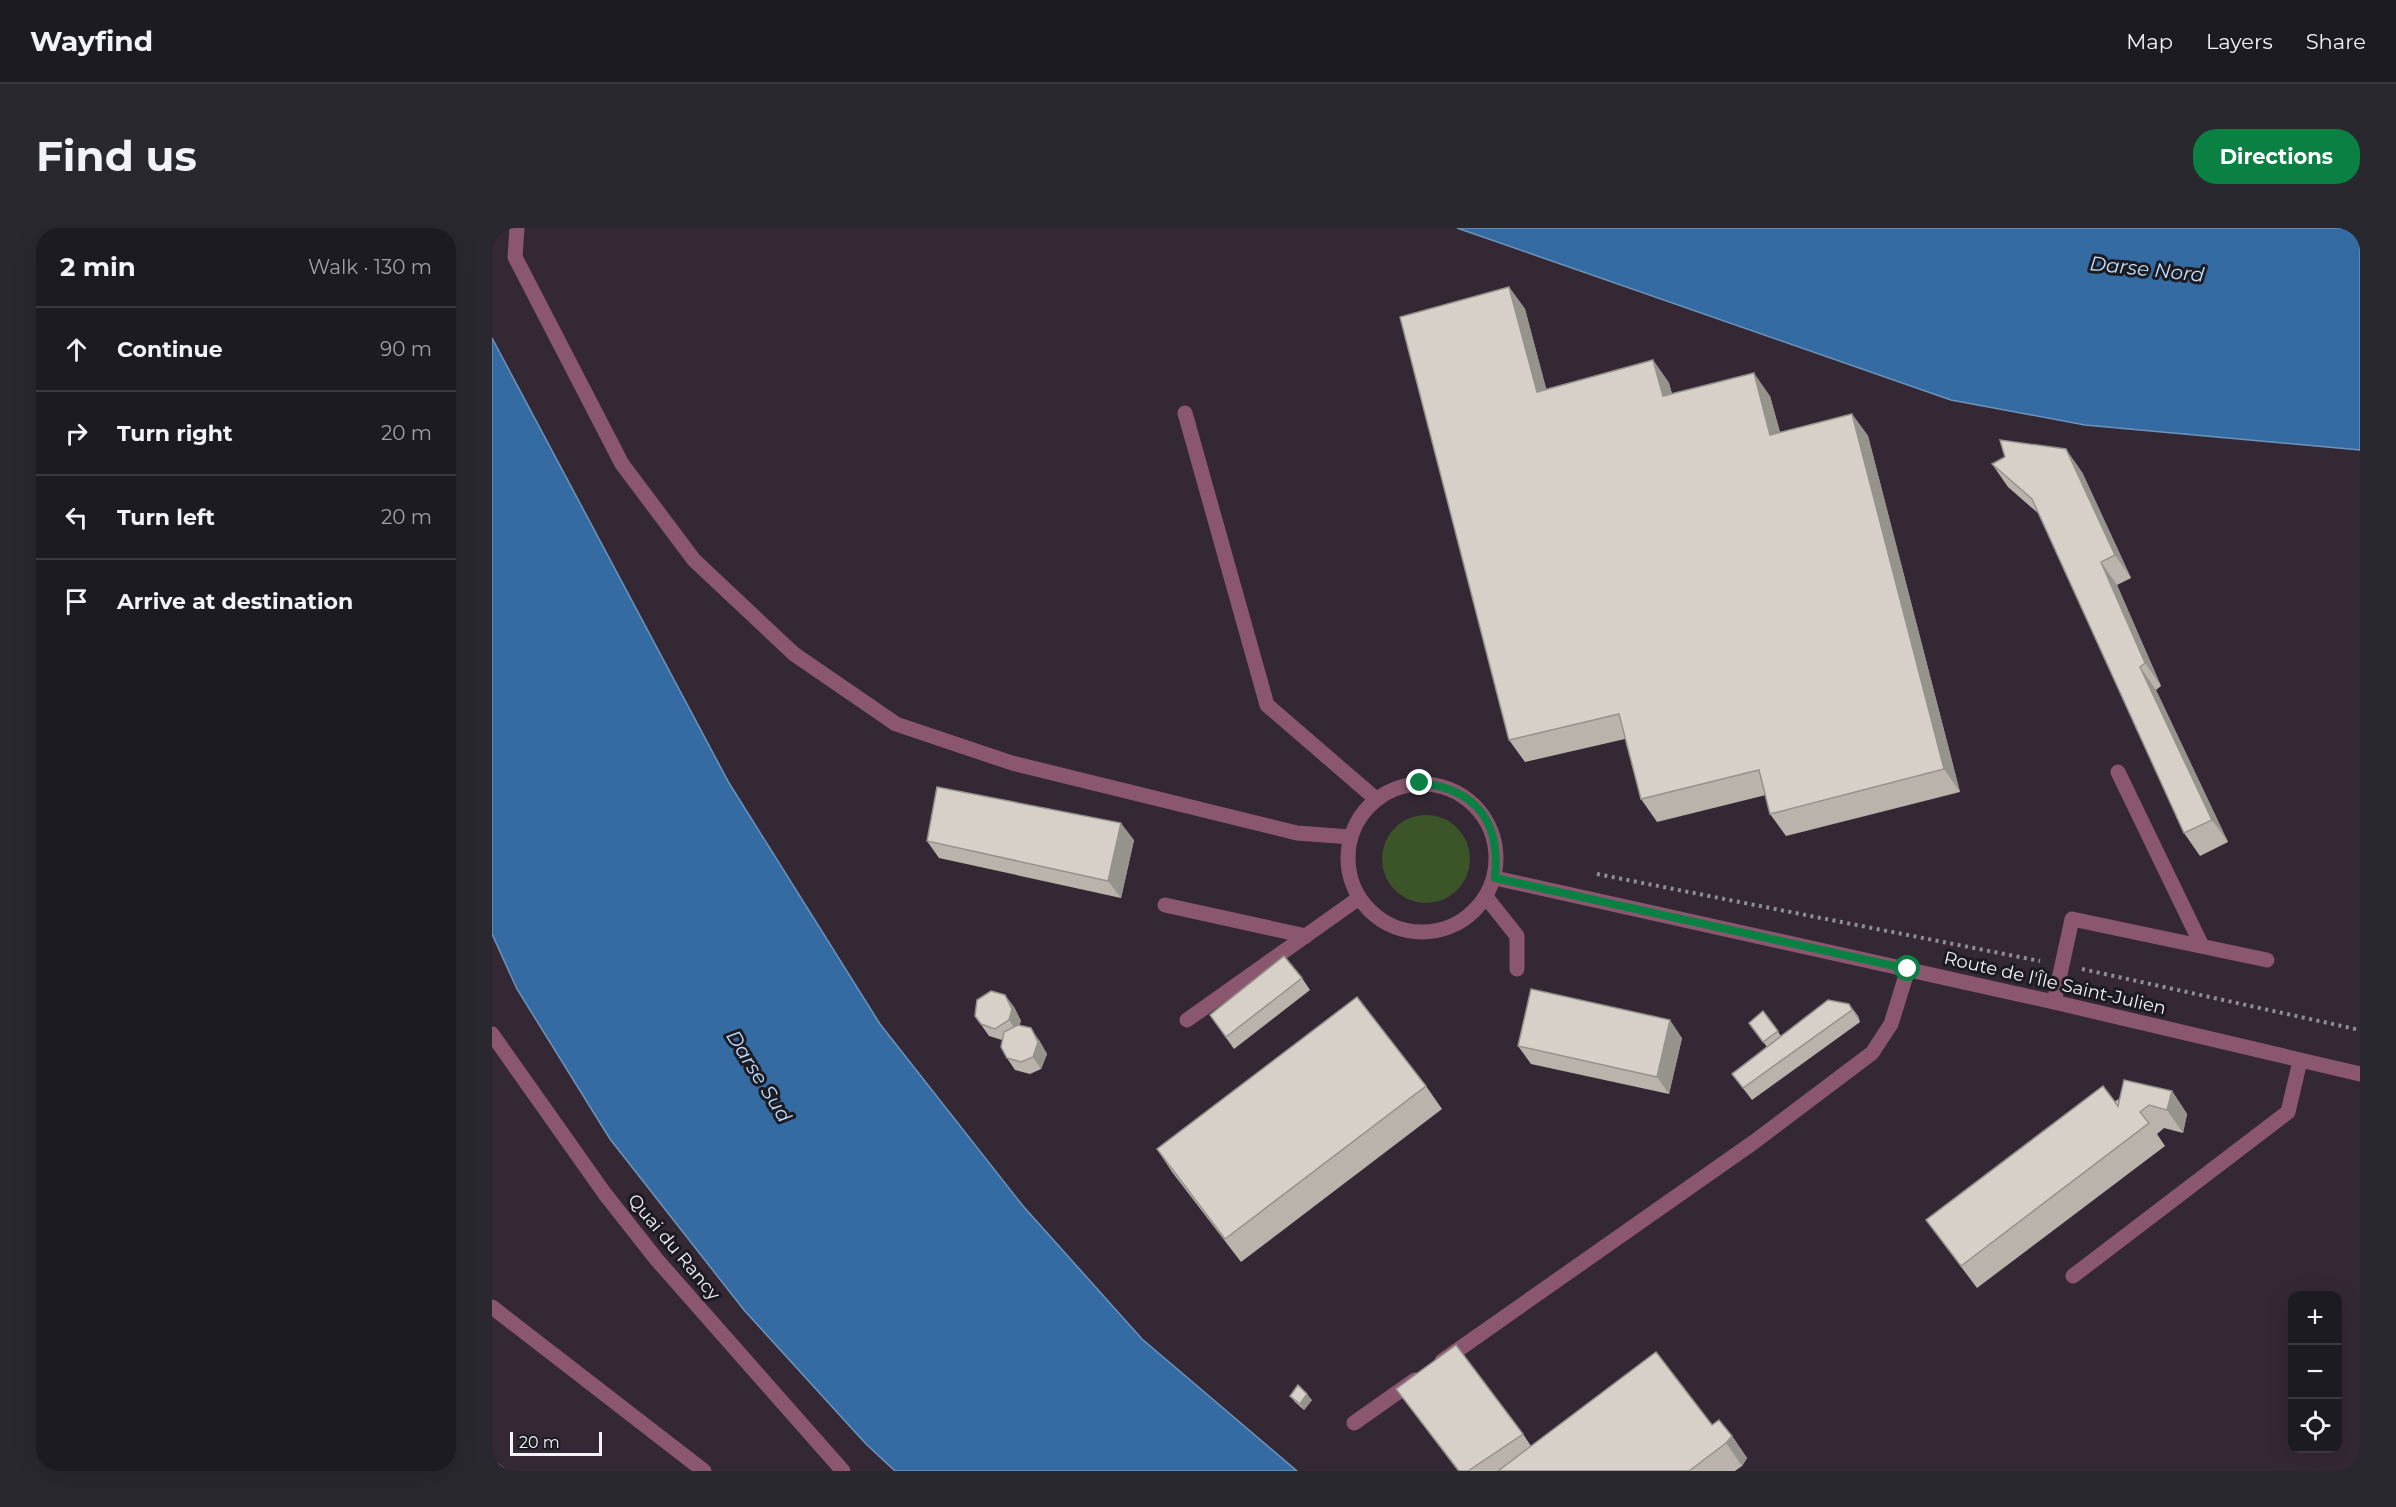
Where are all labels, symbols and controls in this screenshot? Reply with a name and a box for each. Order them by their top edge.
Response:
text: Wayfind [30,24,153,58]
text: Map [2126,29,2173,54]
text: Layers [2206,29,2273,54]
text: Share [2306,29,2366,54]
button: Directions [2193,129,2360,184]
text: Find us [36,130,197,182]
text: 2 min [60,251,136,283]
water label: Darse Nord [2088,251,2206,287]
text: Walk · 130 m [308,255,432,279]
icon: ahead [60,333,93,366]
text: Continue [117,336,223,363]
text: 90 m [380,337,432,361]
icon: right [60,417,93,450]
text: Turn right [117,420,232,447]
text: 20 m [381,421,432,445]
icon: left [60,501,93,534]
text: Turn left [117,504,215,531]
text: 20 m [381,505,432,529]
icon: arrive [60,585,93,618]
text: Arrive at destination [117,588,353,615]
route end [1406,769,1432,795]
street label: Route de l'Île Saint-Julien [1942,947,2168,1019]
route start [1894,955,1920,981]
water label: Darse Sud [721,1025,797,1127]
street label: Quai du Rancy [623,1189,725,1305]
map controls [2288,1291,2342,1453]
button: + [2288,1291,2342,1345]
button: − [2288,1345,2342,1399]
button: locate [2288,1399,2342,1453]
scale bar [510,1429,602,1456]
text: 20 m [519,1433,560,1452]

